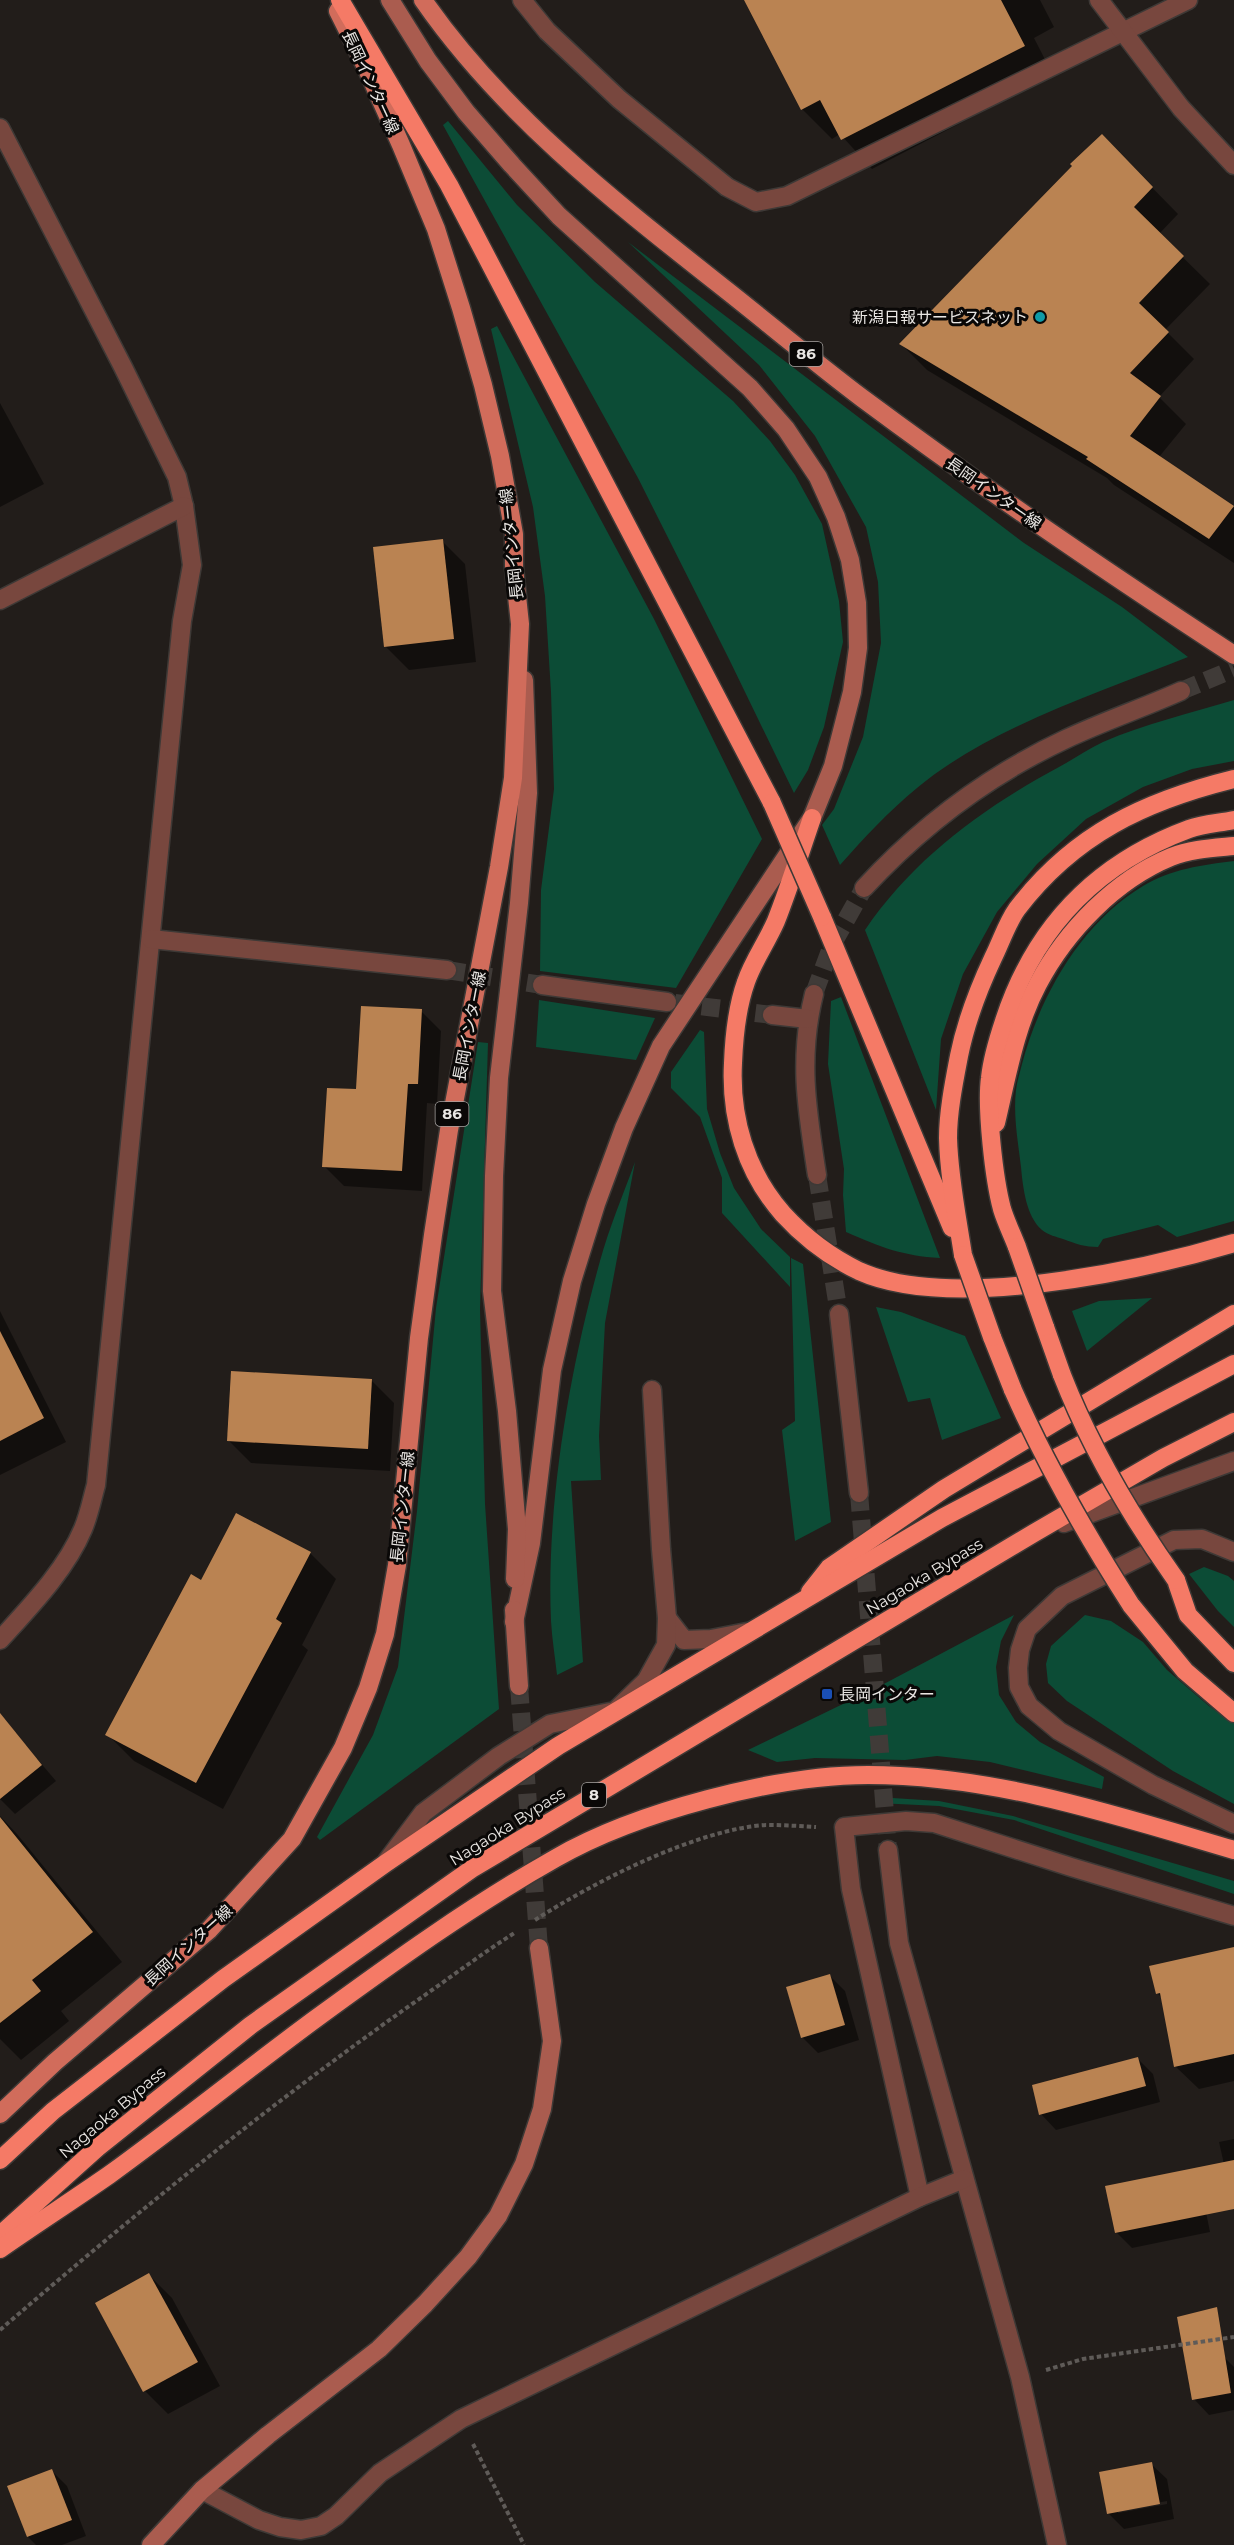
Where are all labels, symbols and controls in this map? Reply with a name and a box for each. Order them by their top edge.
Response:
street label: 長岡インター線 [338,27,403,137]
place label: 新潟日報サービスネット [852,308,1028,327]
marker: 新潟日報サービスネット [1033,310,1047,324]
road number: 86 [790,342,822,366]
street label: 長岡インター線 [942,454,1045,533]
street label: 長岡インター線 [496,487,527,601]
street label: 長岡インター線 [449,969,490,1083]
road number: 86 [436,1102,468,1126]
street label: 長岡インター線 [387,1450,418,1564]
street label: Nagaoka Bypass [863,1534,986,1619]
place label: 長岡インター [839,1685,935,1704]
marker: 長岡インター [820,1687,834,1701]
street label: Nagaoka Bypass [446,1783,569,1870]
road number: 8 [582,1783,606,1807]
street label: 長岡インター線 [140,1901,236,1990]
street label: Nagaoka Bypass [55,2062,169,2162]

